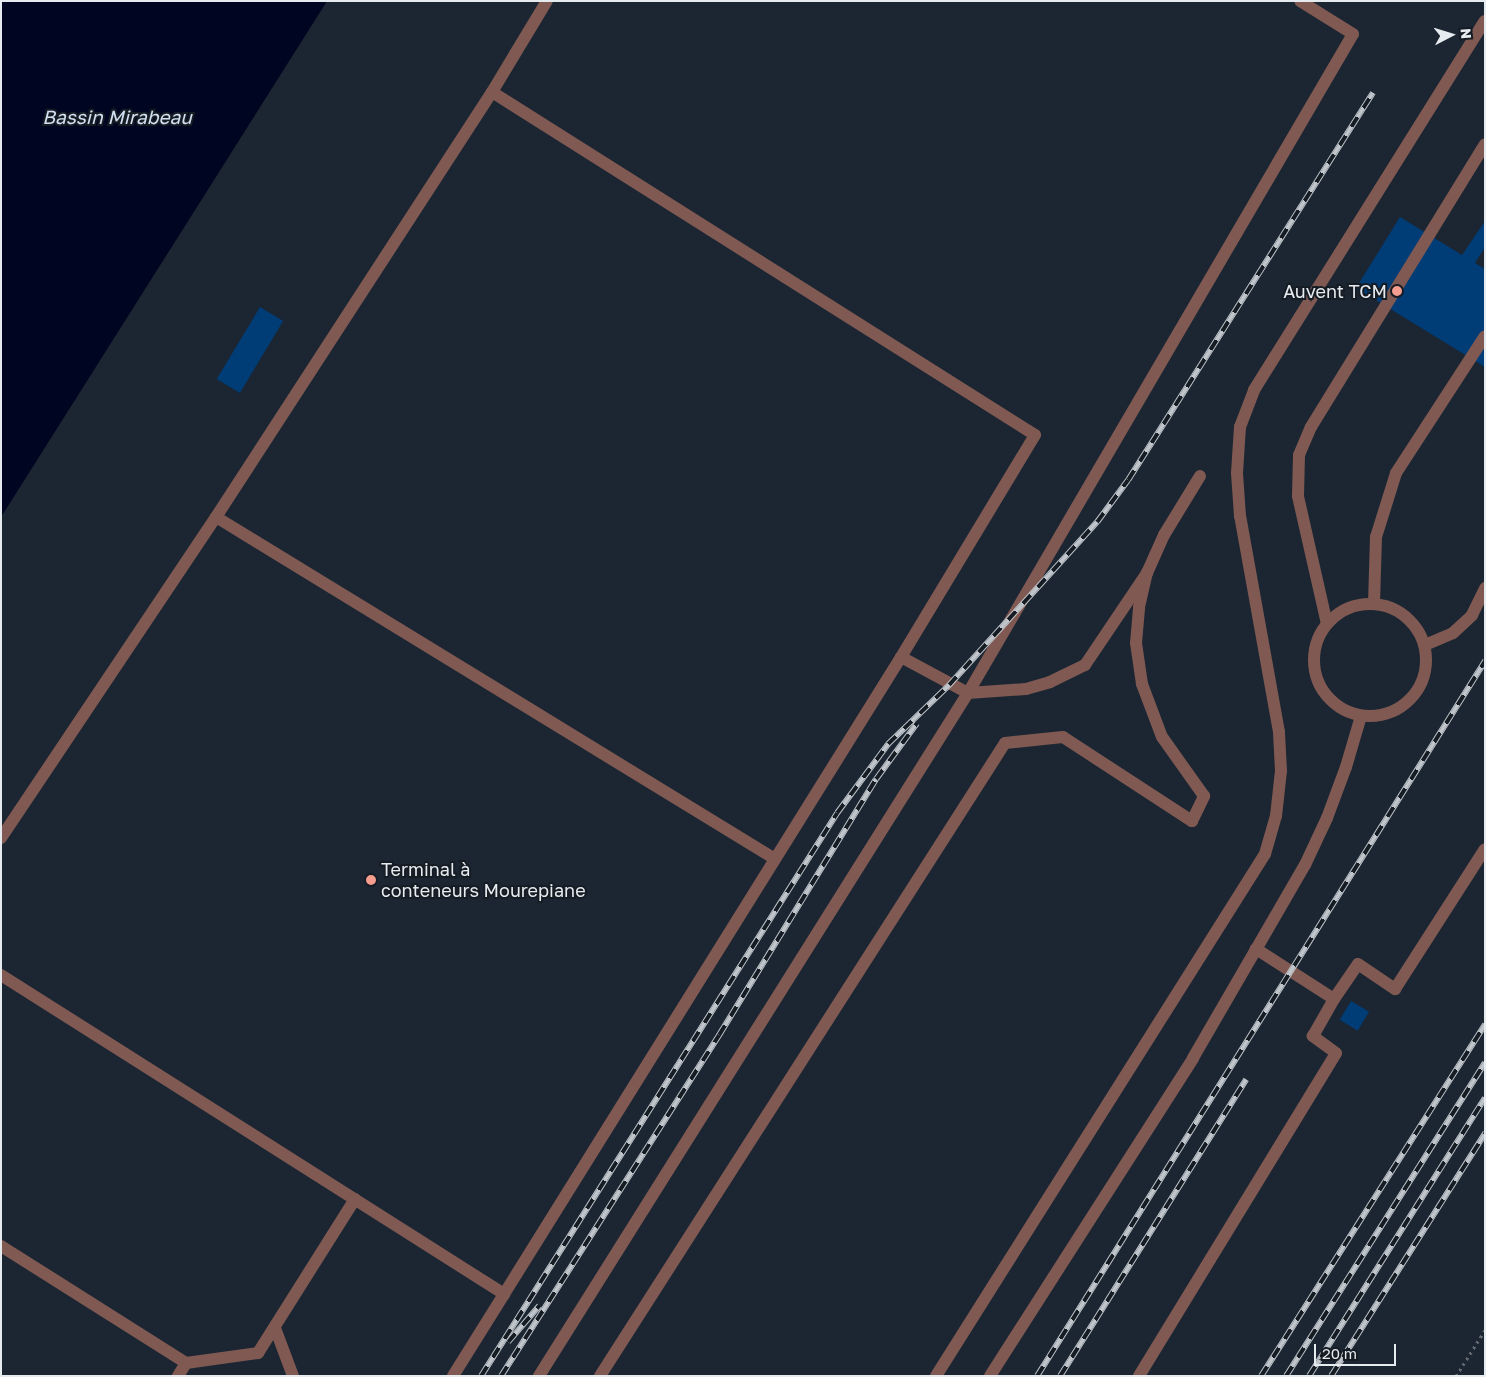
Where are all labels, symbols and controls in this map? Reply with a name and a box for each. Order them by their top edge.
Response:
north arrow [1426,10,1476,60]
text: N [1458,28,1475,40]
water label: Bassin Mirabeau [42,106,192,128]
place label: Auvent TCM [1283,280,1387,302]
marker: Auvent TCM [1391,285,1403,297]
place label: Terminal à conteneurs Mourepiane [381,859,586,902]
marker: Terminal à conteneurs Mourepiane [365,874,377,886]
scale bar [1316,1334,1398,1366]
text: 20 m [1322,1344,1357,1362]

